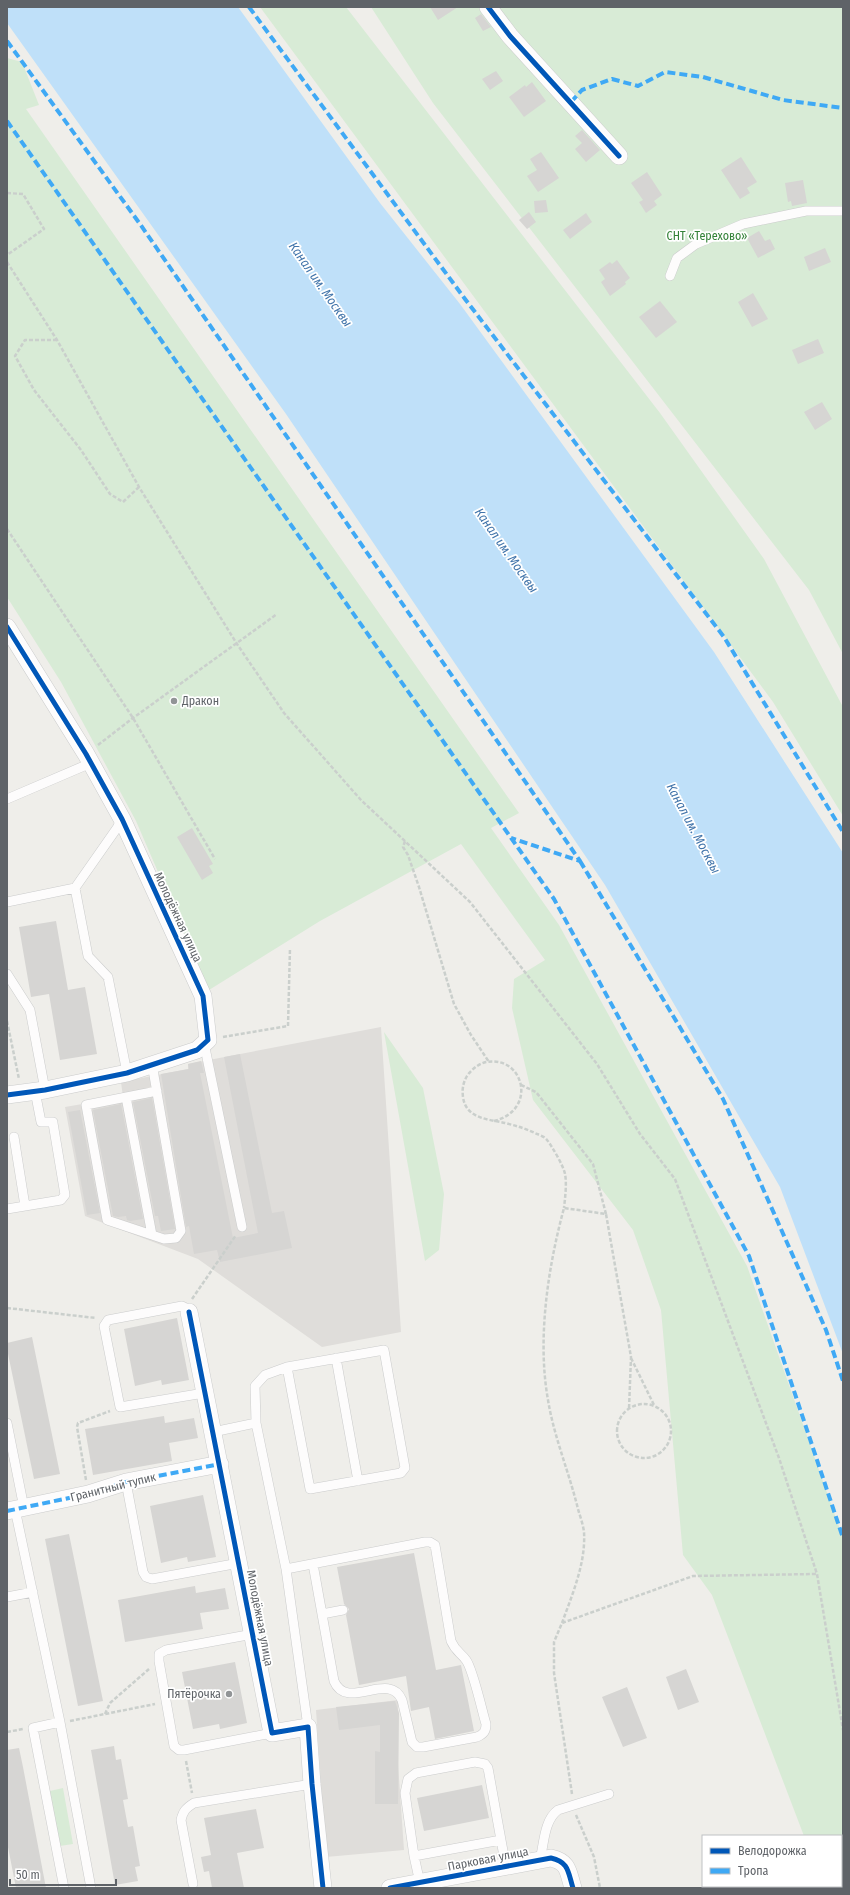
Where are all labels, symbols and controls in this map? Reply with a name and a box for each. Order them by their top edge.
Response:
park label: СНТ «Терехово» [667,229,747,243]
water label: Канал им. Москвы [286,239,355,330]
water label: Канал им. Москвы [472,505,541,596]
place label: Дракон [181,694,219,708]
marker: Дракон [169,696,179,706]
water label: Канал им. Москвы [663,781,724,876]
street label: Молодёжная улица [151,870,205,964]
street label: Гранитный тупик [69,1470,158,1504]
street label: Молодёжная улица [244,1569,276,1667]
place label: Пятёрочка [167,1687,221,1701]
marker: Пятёрочка [224,1689,234,1699]
legend [702,1835,842,1887]
street label: Парковая улица [446,1844,530,1874]
text: Велодорожка [738,1844,807,1858]
scale bar [10,1861,116,1887]
text: Тропа [738,1864,769,1878]
text: 50 m [16,1868,40,1882]

